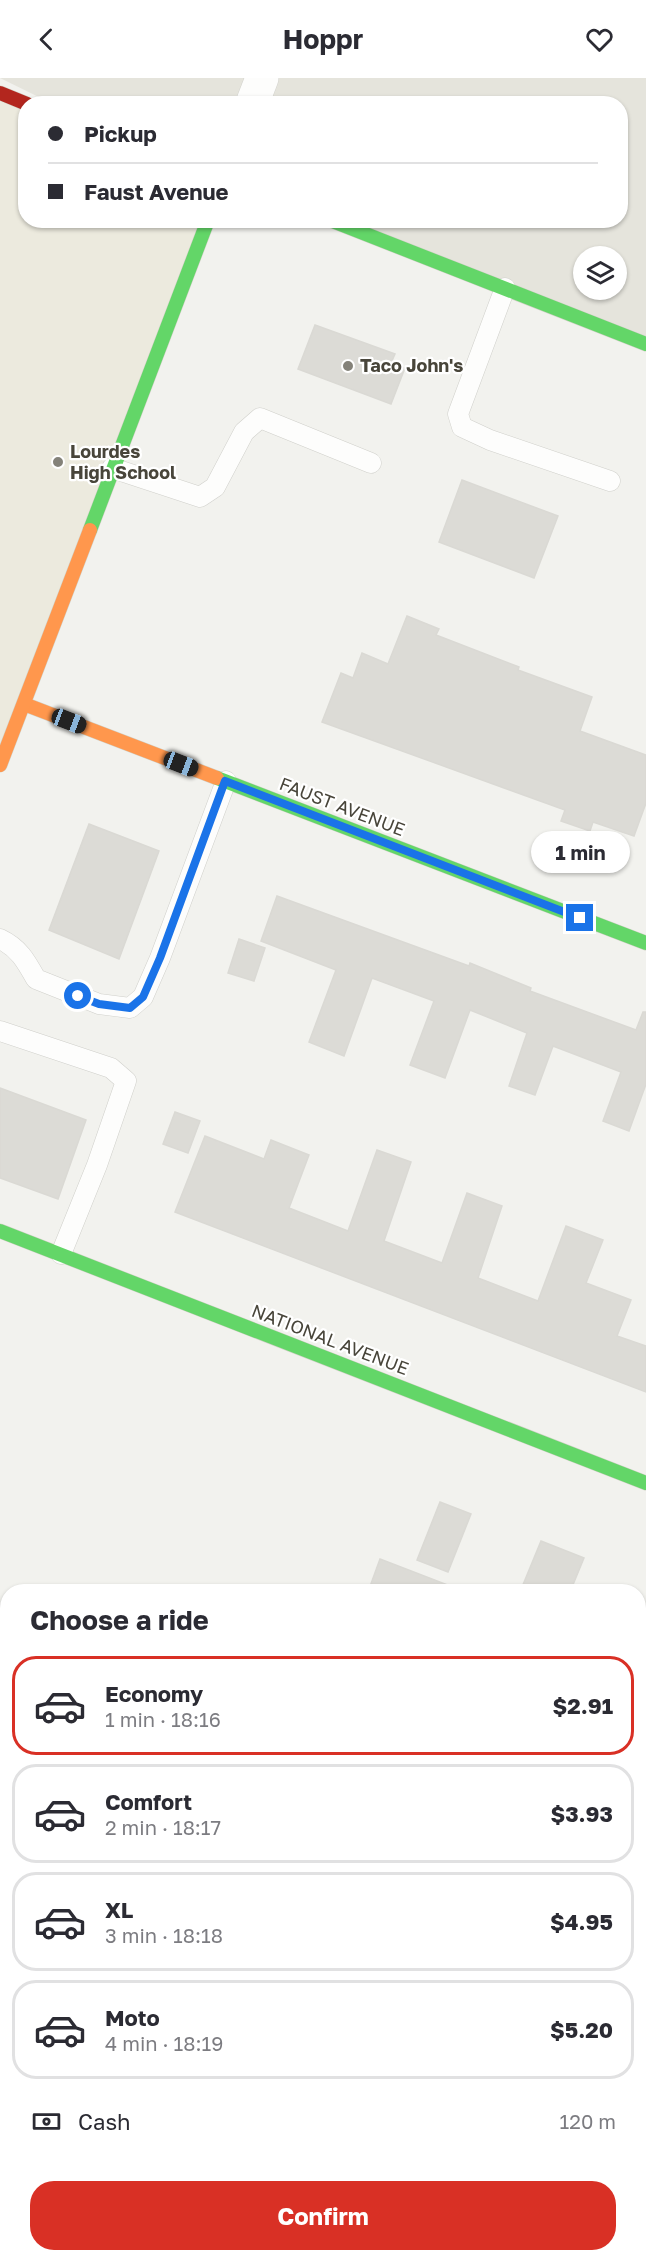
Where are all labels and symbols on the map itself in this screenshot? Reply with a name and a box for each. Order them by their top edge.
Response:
place label: Taco John's [360,354,463,376]
marker: Taco John's [341,359,355,373]
place label: Lourdes High School [70,440,176,483]
marker: Lourdes High School [51,455,65,469]
car [49,706,89,736]
car [161,749,201,779]
street label: FAUST AVENUE [277,772,408,840]
callout: 1 min [530,831,630,873]
route end [566,904,593,931]
route start [64,982,91,1009]
street label: NATIONAL AVENUE [249,1299,412,1379]

